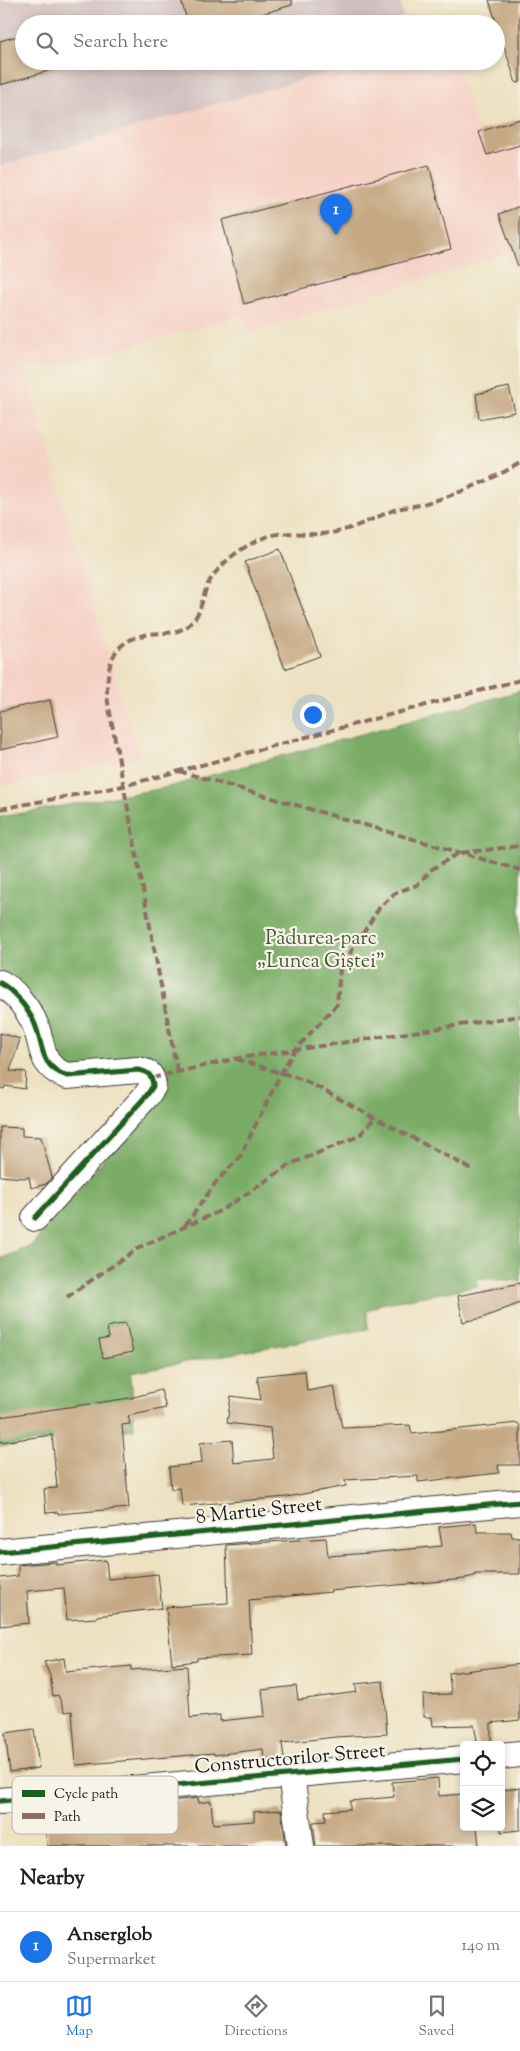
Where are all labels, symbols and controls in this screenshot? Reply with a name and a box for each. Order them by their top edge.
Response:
search box [15,15,505,70]
icon: search [33,29,61,57]
text: Search here [73,29,168,56]
pin: 1 [320,194,352,235]
your location [300,702,326,728]
park label: Pădurea-parc „Lunca Gîștei” [257,925,385,977]
street label: 8 Martie Street [194,1491,324,1533]
street label: Constructorilor Street [193,1737,387,1783]
map controls [460,1741,505,1831]
button: locate [460,1741,505,1786]
legend [12,1776,178,1834]
text: Cycle path [54,1785,118,1805]
button: layers [460,1786,505,1831]
text: Path [54,1808,81,1828]
text: Nearby [20,1864,85,1894]
text: Anserglob [67,1922,152,1949]
text: 1 [33,1935,39,1958]
text: 140 m [462,1935,500,1958]
text: Supermarket [67,1949,156,1972]
tab: Map [65,1992,93,2042]
tab: Directions [224,1992,288,2042]
tab: Saved [419,1992,454,2042]

